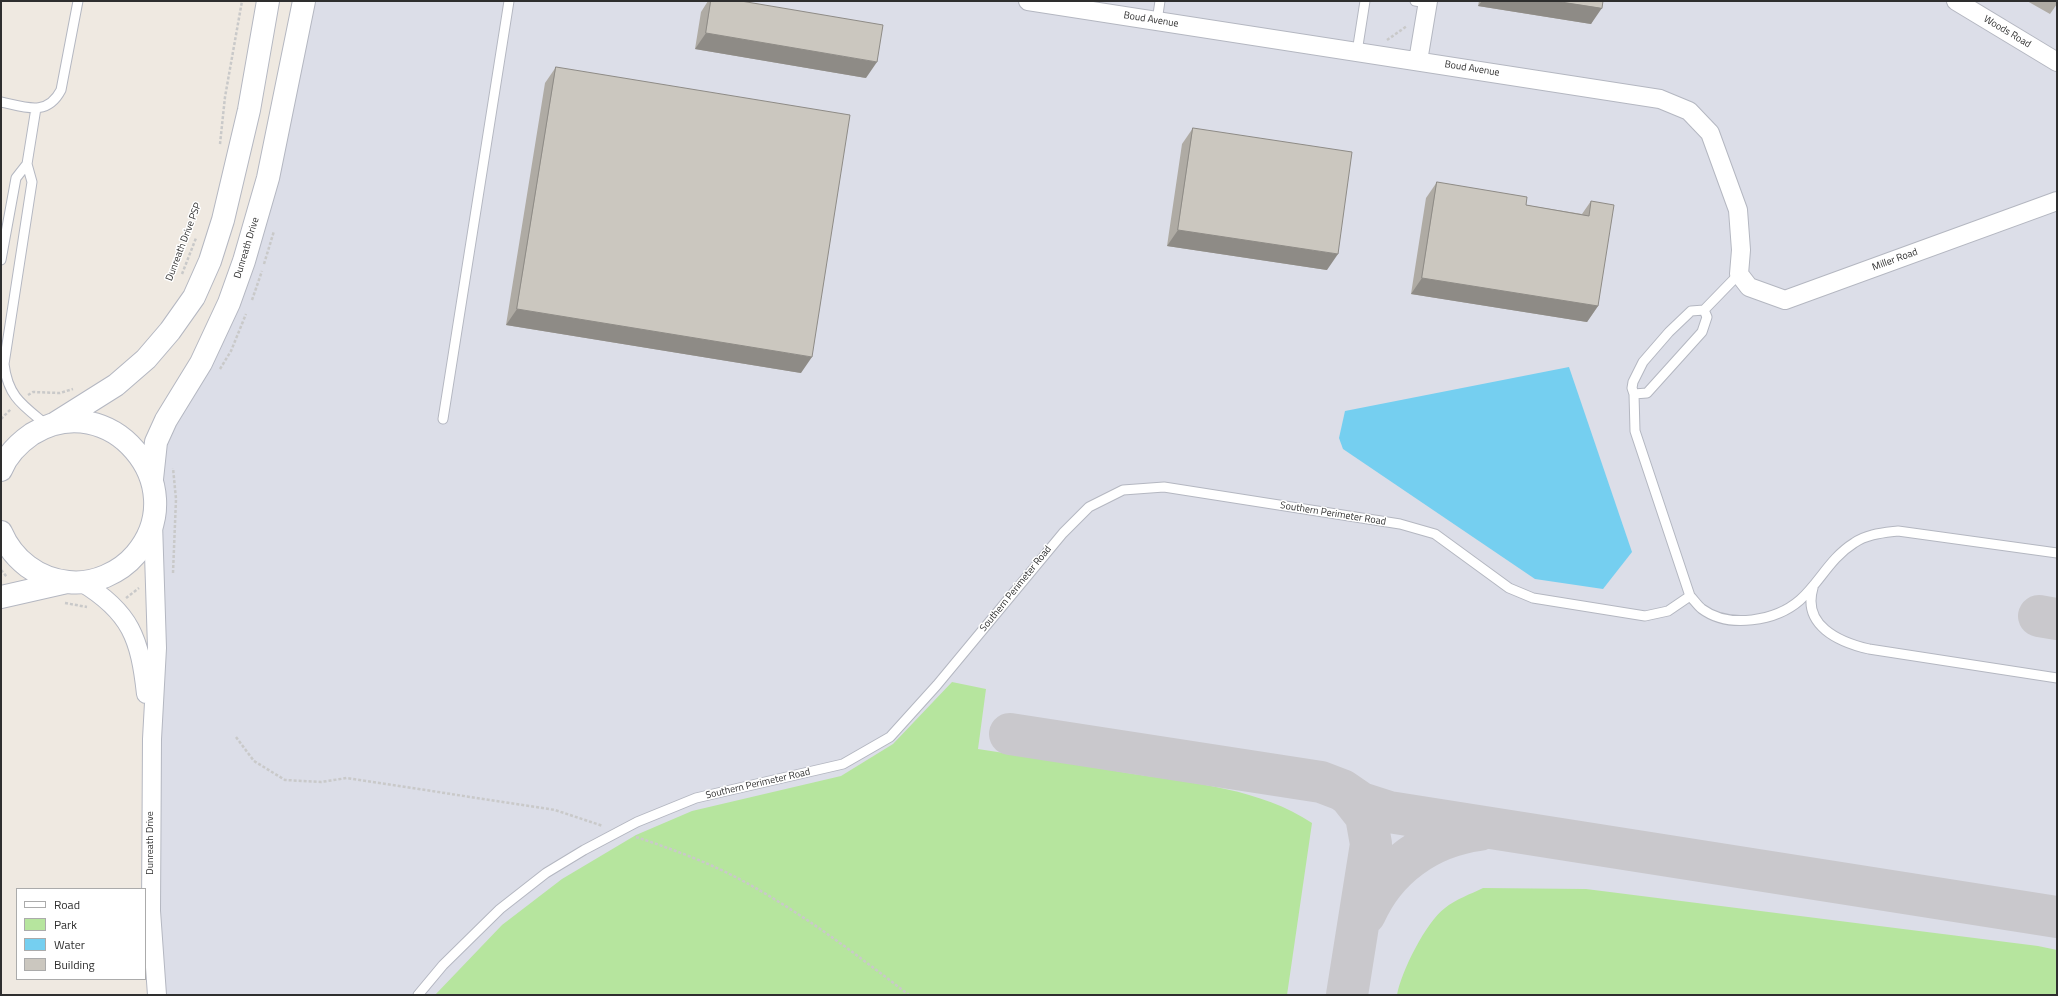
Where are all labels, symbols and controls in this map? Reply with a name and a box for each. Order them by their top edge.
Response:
street label: Boud Avenue [1123,10,1179,30]
street label: Woods Road [1981,13,2033,51]
street label: Boud Avenue [1444,59,1500,79]
street label: Dunreath Drive PSP [164,201,204,283]
street label: Dunreath Drive [232,216,262,280]
street label: Miller Road [1871,246,1919,274]
street label: Southern Perimeter Road [1279,500,1387,528]
street label: Southern Perimeter Road [978,544,1054,634]
street label: Southern Perimeter Road [705,766,811,802]
street label: Dunreath Drive [145,811,157,875]
legend [16,888,146,980]
text: Road [54,895,80,914]
text: Park [54,915,77,934]
text: Water [54,935,85,954]
text: Building [54,955,95,974]

